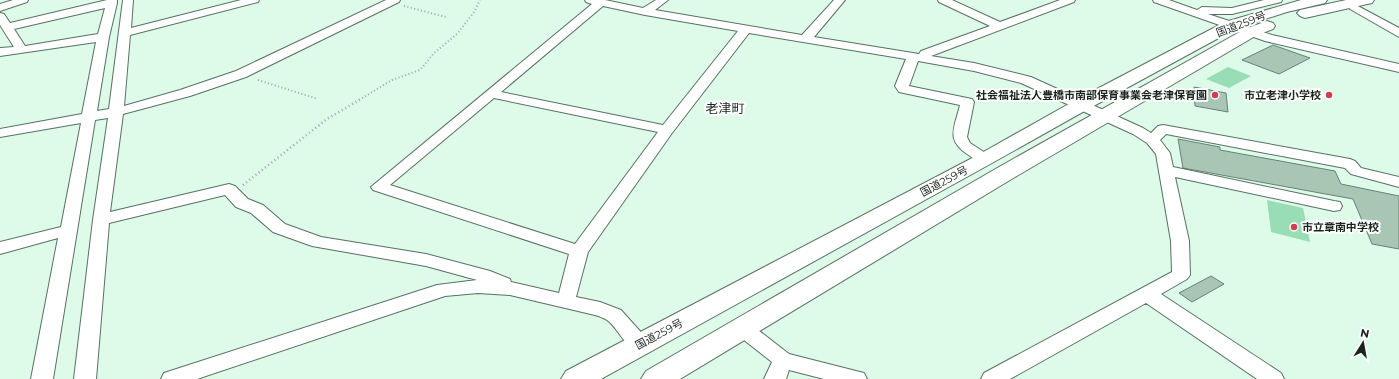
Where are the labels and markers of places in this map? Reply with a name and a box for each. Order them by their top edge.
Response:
place label: 社会福祉法人豊橋市南部保育事業会老津保育園 [976,88,1207,102]
place label: 市立老津小学校 [1244,88,1321,102]
marker: 社会福祉法人豊橋市南部保育事業会老津保育園 [1210,90,1220,100]
marker: 市立老津小学校 [1324,90,1334,100]
place label: 市立章南中学校 [1302,220,1379,234]
marker: 市立章南中学校 [1289,222,1299,232]

